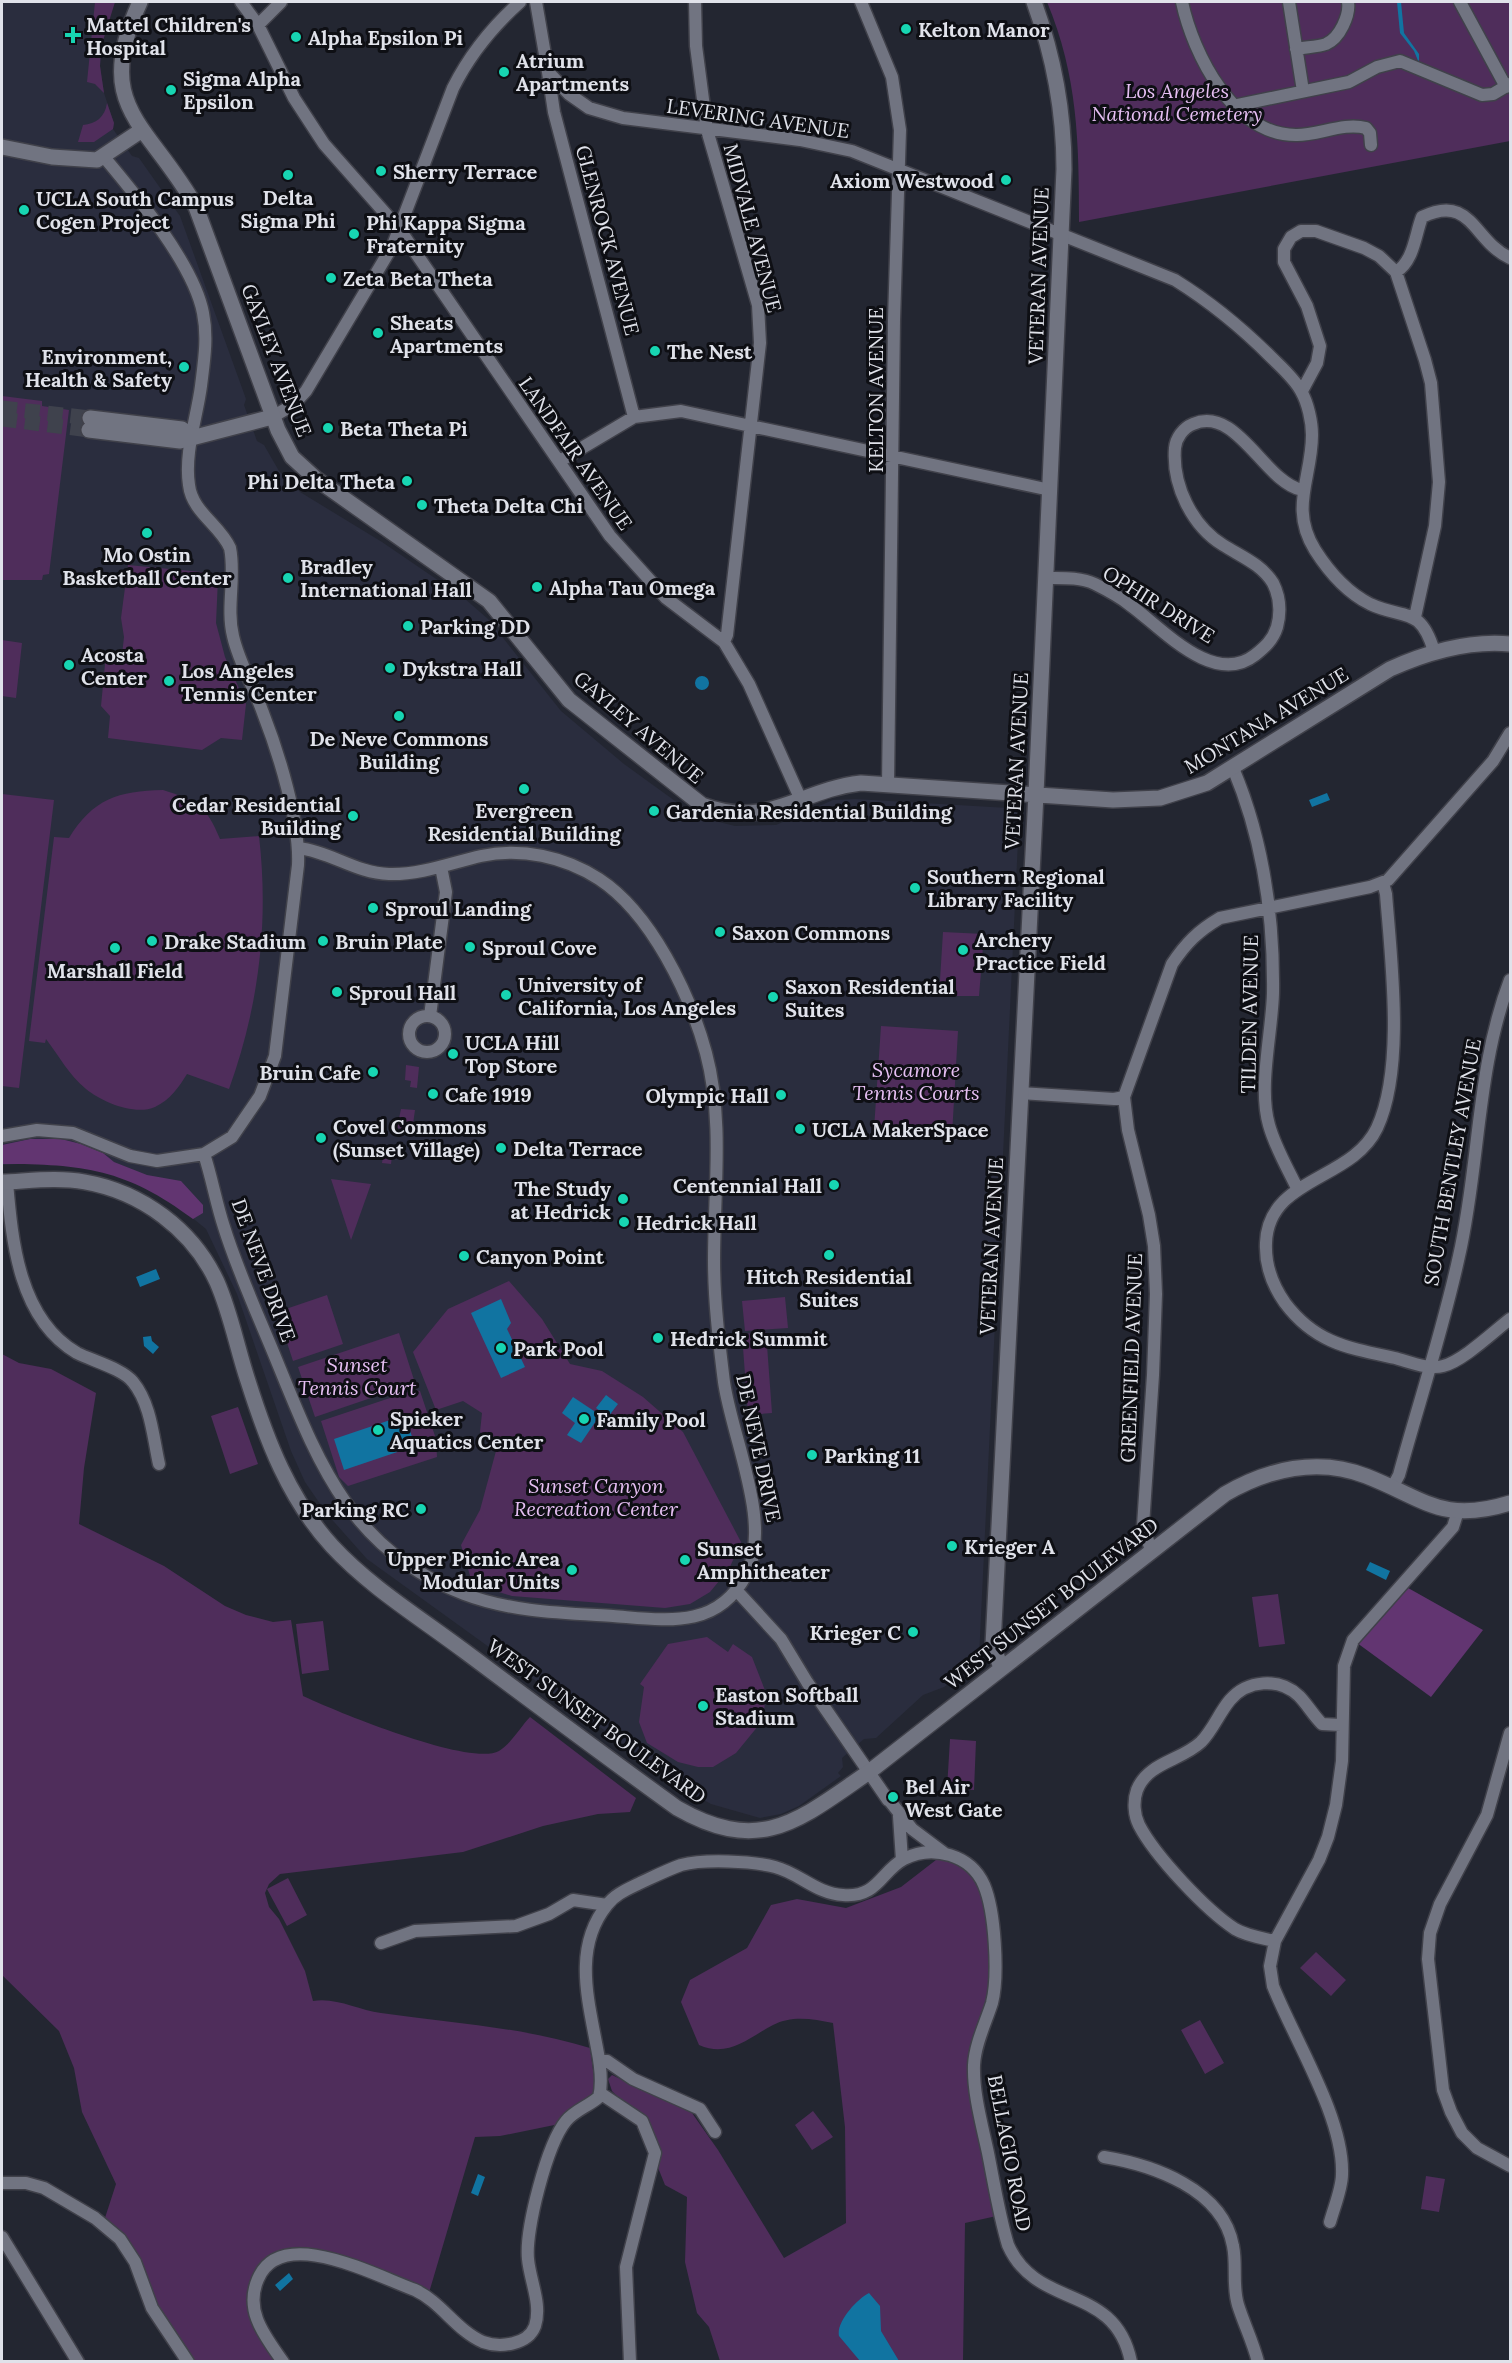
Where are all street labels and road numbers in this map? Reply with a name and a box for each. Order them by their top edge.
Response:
street label: LEVERING AVENUE [665,93,851,143]
street label: MIDVALE AVENUE [718,141,788,315]
street label: GLENROCK AVENUE [571,142,645,338]
street label: VETERAN AVENUE [1022,187,1054,366]
street label: GAYLEY AVENUE [236,280,318,440]
street label: KELTON AVENUE [863,307,888,473]
street label: LANDFAIR AVENUE [514,371,638,535]
street label: OPHIR DRIVE [1098,560,1220,648]
street label: MONTANA AVENUE [1179,661,1353,779]
street label: GAYLEY AVENUE [569,665,709,789]
street label: VETERAN AVENUE [999,672,1033,851]
street label: TILDEN AVENUE [1235,934,1263,1094]
street label: SOUTH BENTLEY AVENUE [1418,1036,1486,1288]
street label: VETERAN AVENUE [974,1157,1008,1336]
street label: DE NEVE DRIVE [227,1195,301,1345]
street label: GREENFIELD AVENUE [1115,1253,1147,1463]
street label: DE NEVE DRIVE [731,1372,787,1524]
street label: WEST SUNSET BOULEVARD [939,1512,1163,1694]
street label: WEST SUNSET BOULEVARD [483,1633,711,1809]
street label: BELLAGIO ROAD [983,2073,1037,2233]

